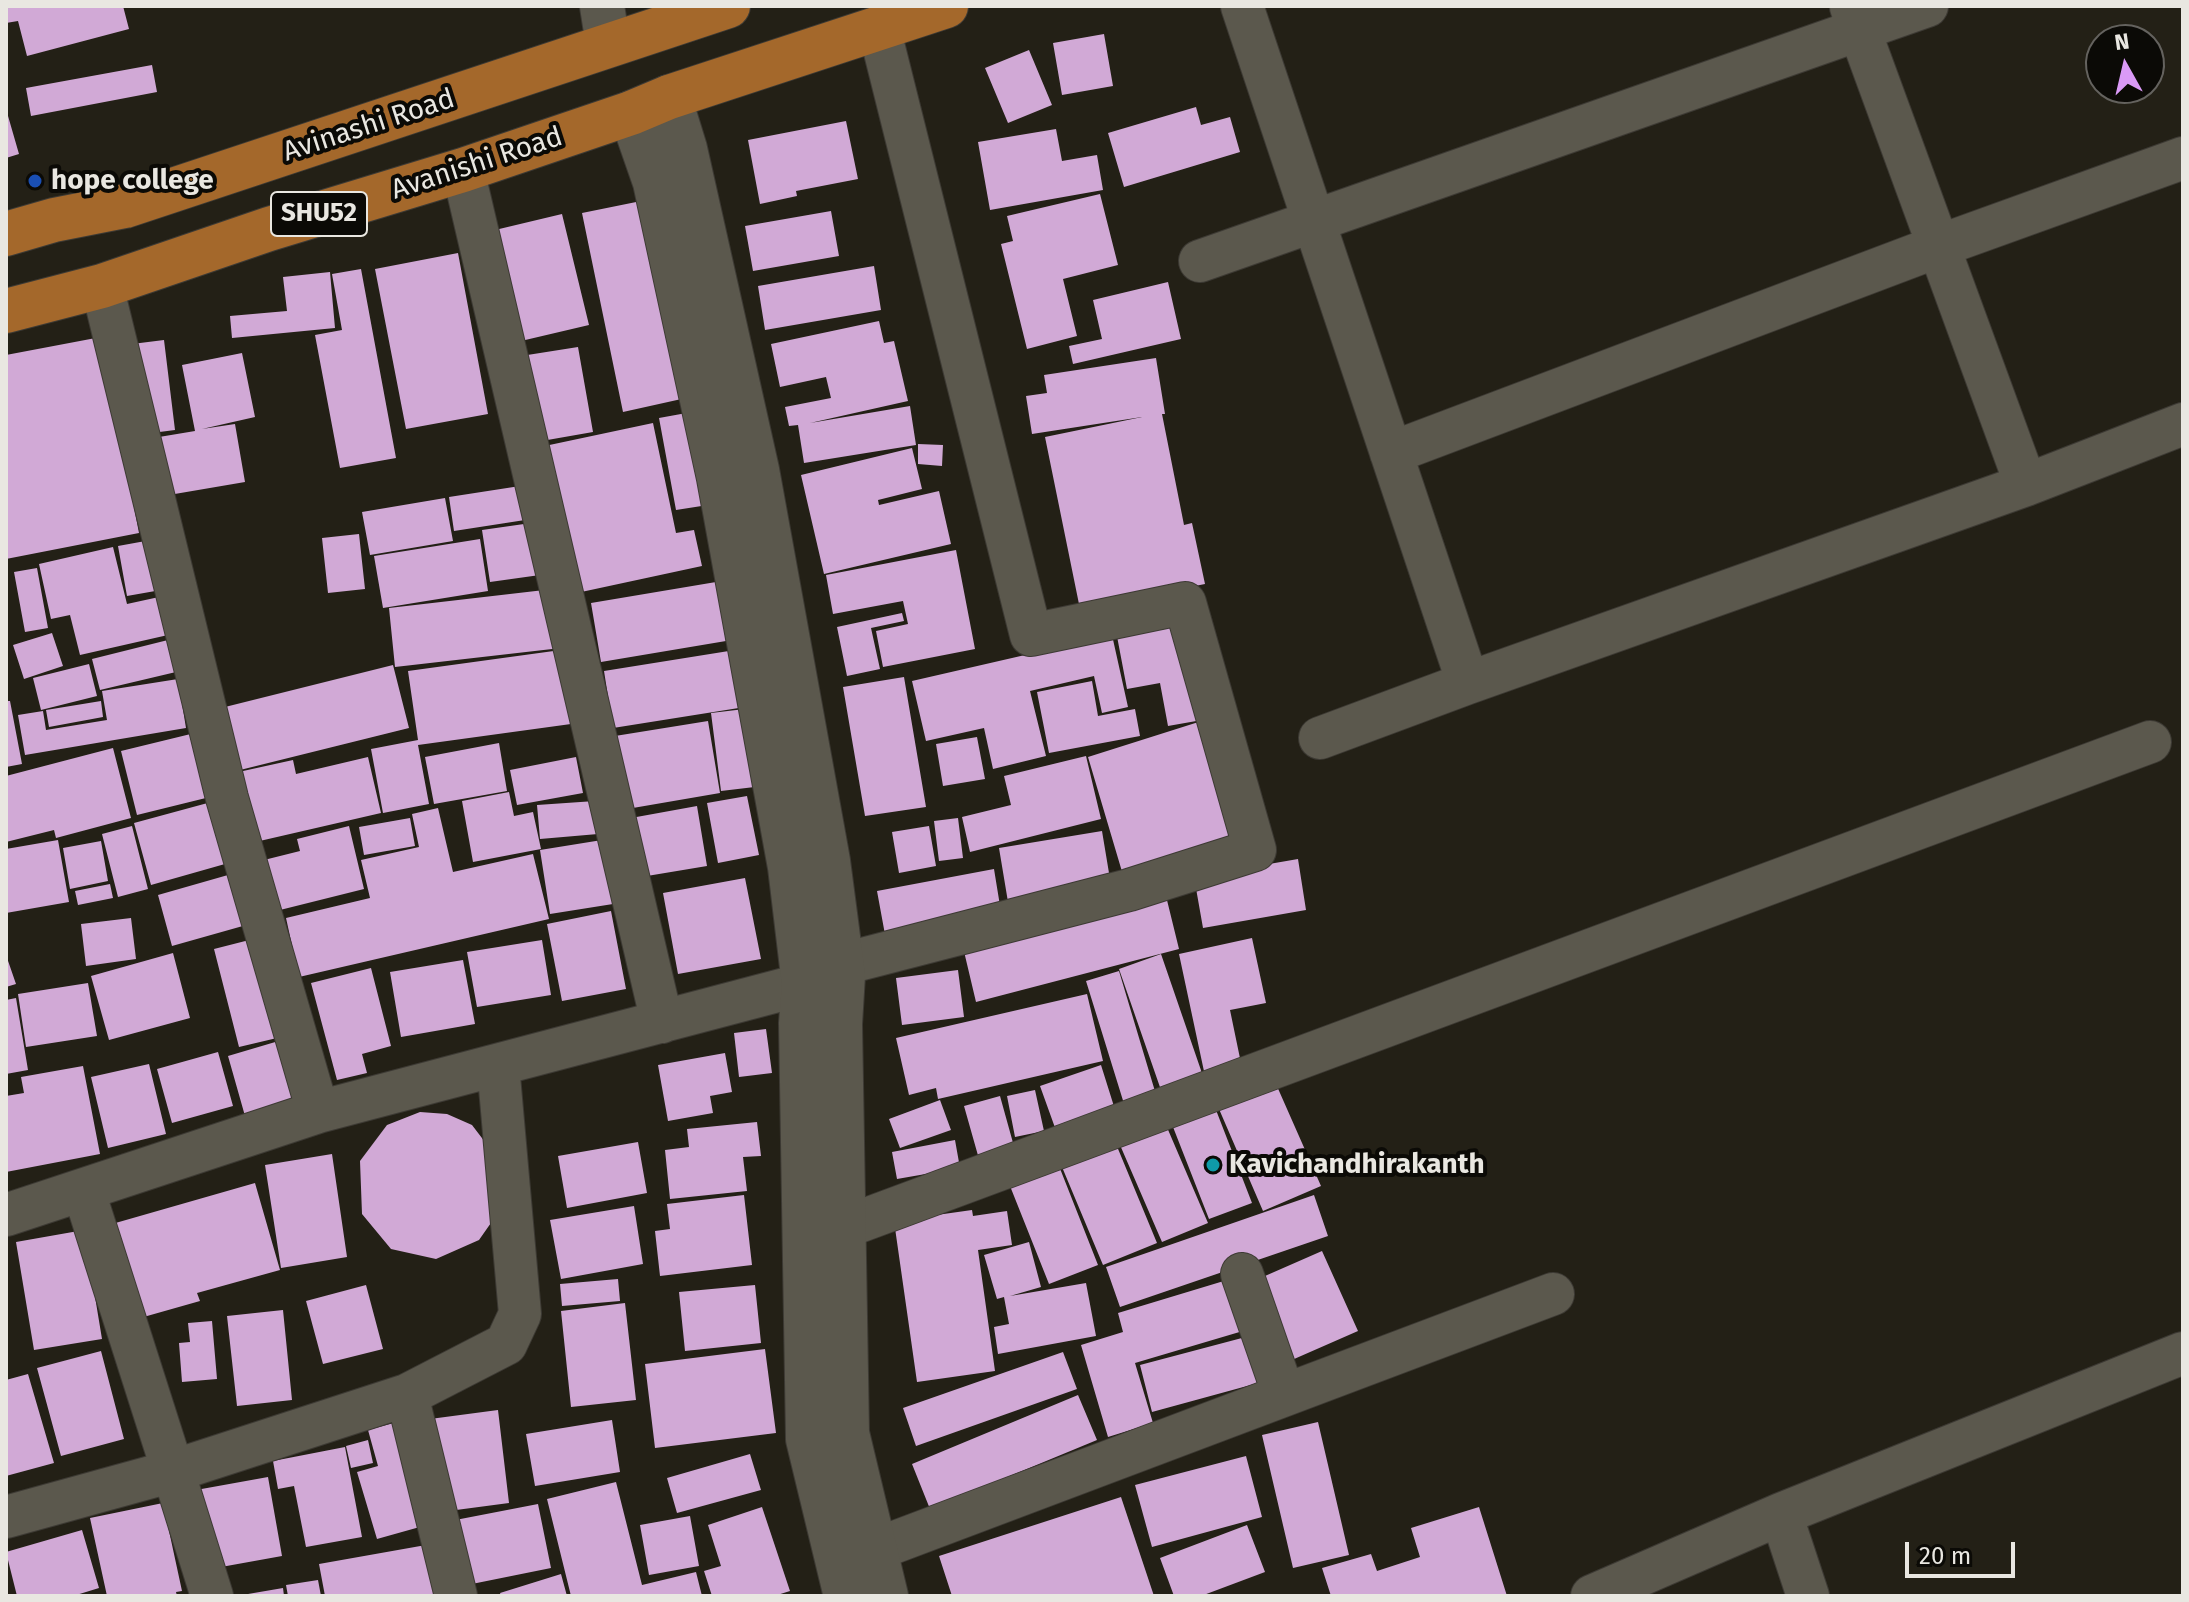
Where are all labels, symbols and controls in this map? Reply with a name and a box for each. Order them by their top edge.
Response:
north arrow [2085,24,2165,104]
text: N [2113,27,2131,56]
street label: Avinashi Road [279,82,459,170]
street label: Avanishi Road [387,120,567,208]
place label: hope college [51,164,214,198]
marker: hope college [26,172,44,190]
road number: SHU52 [271,192,367,236]
place label: Kavichandhirakanth [1229,1148,1485,1182]
marker: Kavichandhirakanth [1204,1156,1222,1174]
scale bar [1909,1526,2019,1576]
text: 20 m [1919,1542,1971,1570]

